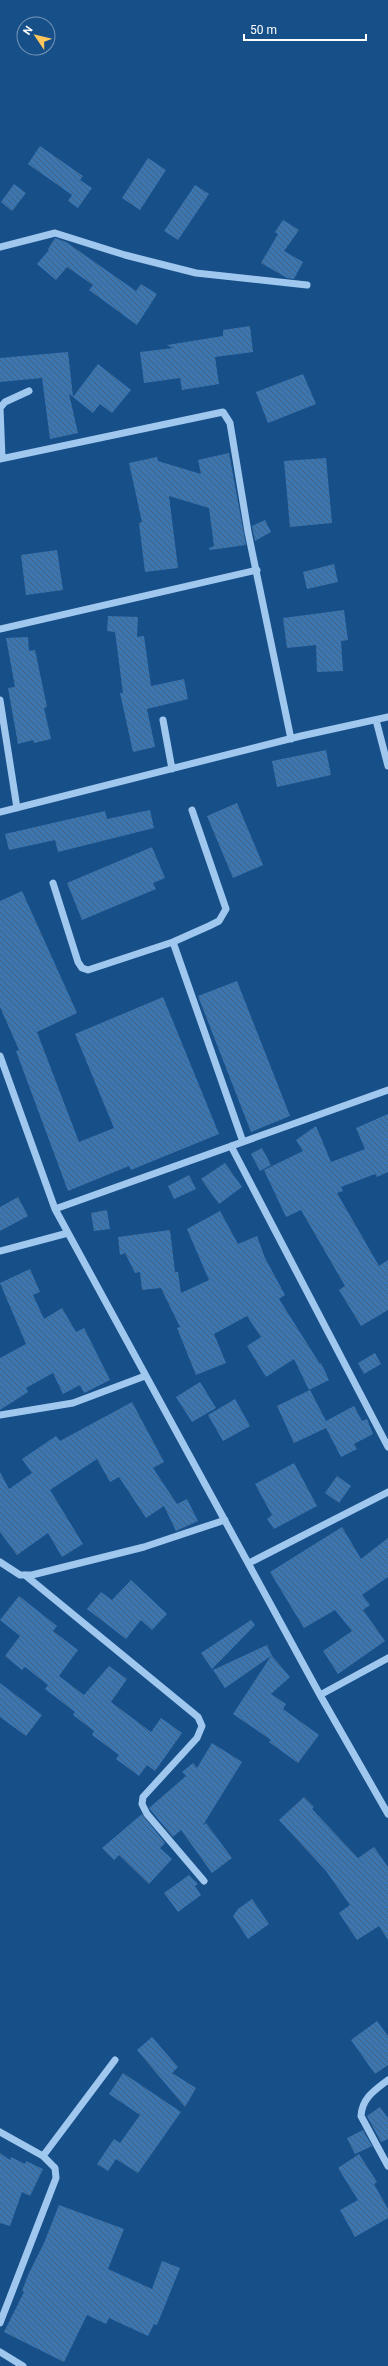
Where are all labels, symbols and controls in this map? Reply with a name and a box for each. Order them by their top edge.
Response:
north arrow [16,16,56,56]
scale bar [244,16,366,42]
text: N [21,23,36,37]
text: 50 m [250,23,277,37]

